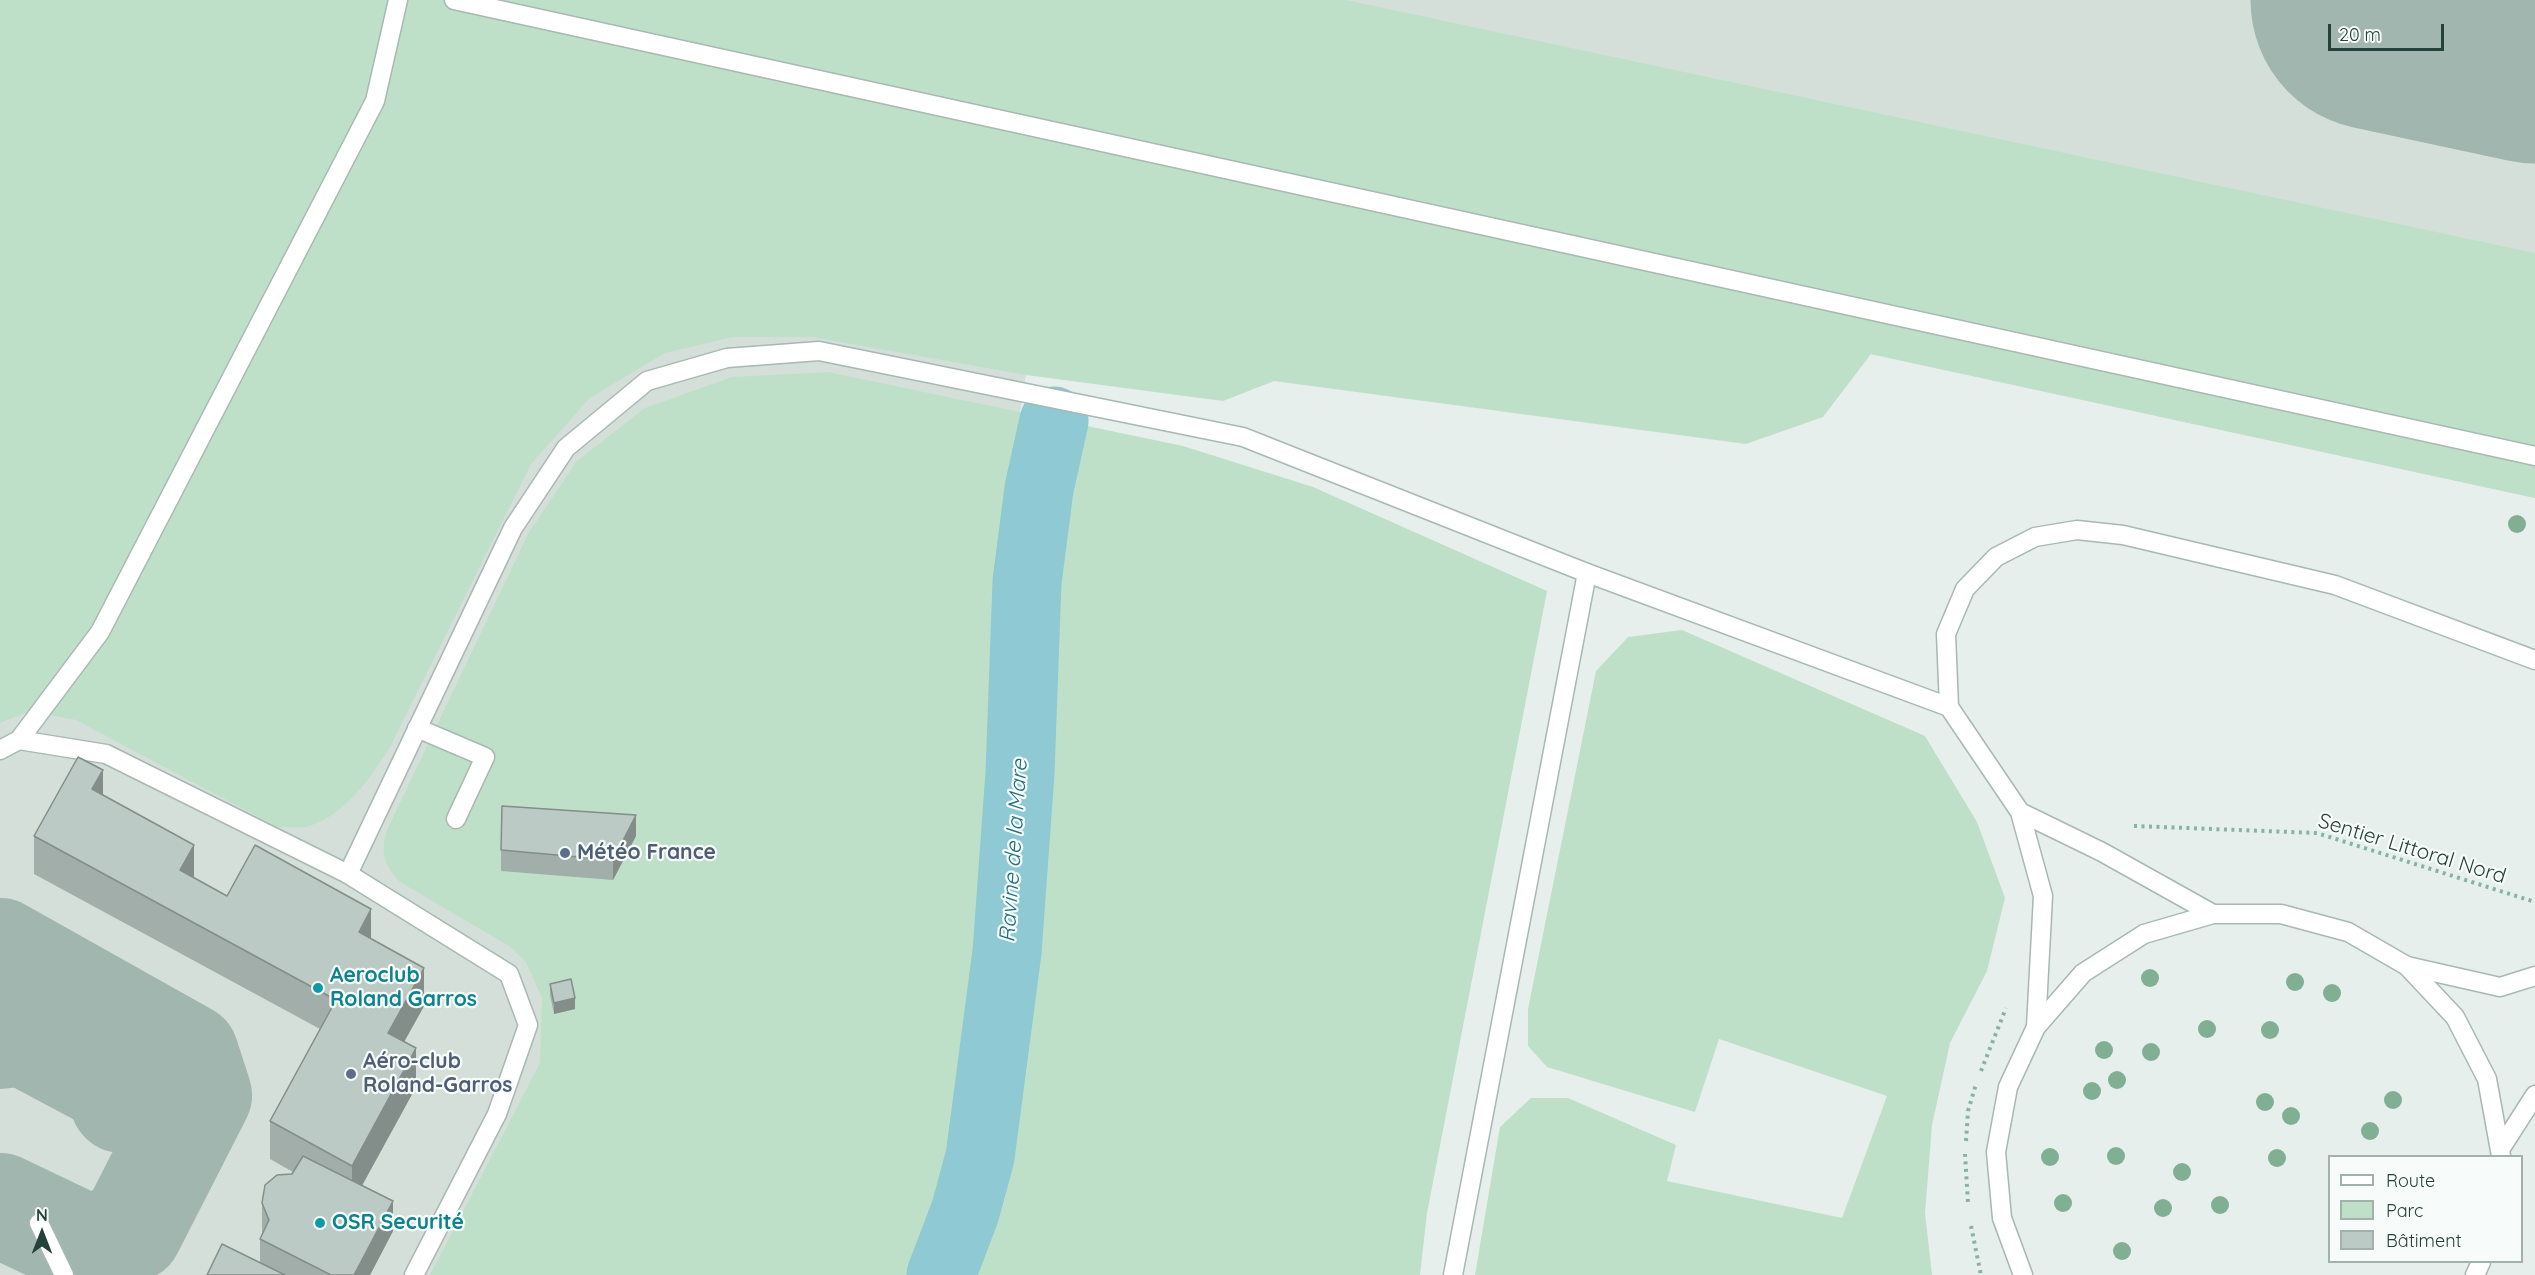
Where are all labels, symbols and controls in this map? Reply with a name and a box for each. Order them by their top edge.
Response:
scale bar [2331,12,2446,50]
text: 20 m [2339,23,2381,46]
water label: Ravine de la Mare [994,759,1034,943]
street label: Sentier Littoral Nord [2315,808,2509,890]
place label: Météo France [577,840,716,866]
marker: Météo France [558,846,572,860]
place label: Aeroclub Roland Garros [330,963,477,1013]
marker: Aeroclub Roland Garros [311,981,325,995]
place label: Aéro-club Roland-Garros [363,1049,512,1099]
marker: Aéro-club Roland-Garros [344,1067,358,1081]
legend [2328,1155,2523,1263]
text: Route [2386,1169,2435,1192]
text: Parc [2386,1199,2423,1222]
north arrow [12,1203,72,1263]
text: N [36,1205,48,1225]
place label: OSR Securité [332,1210,464,1236]
marker: OSR Securité [313,1216,327,1230]
text: Bâtiment [2386,1229,2462,1252]

